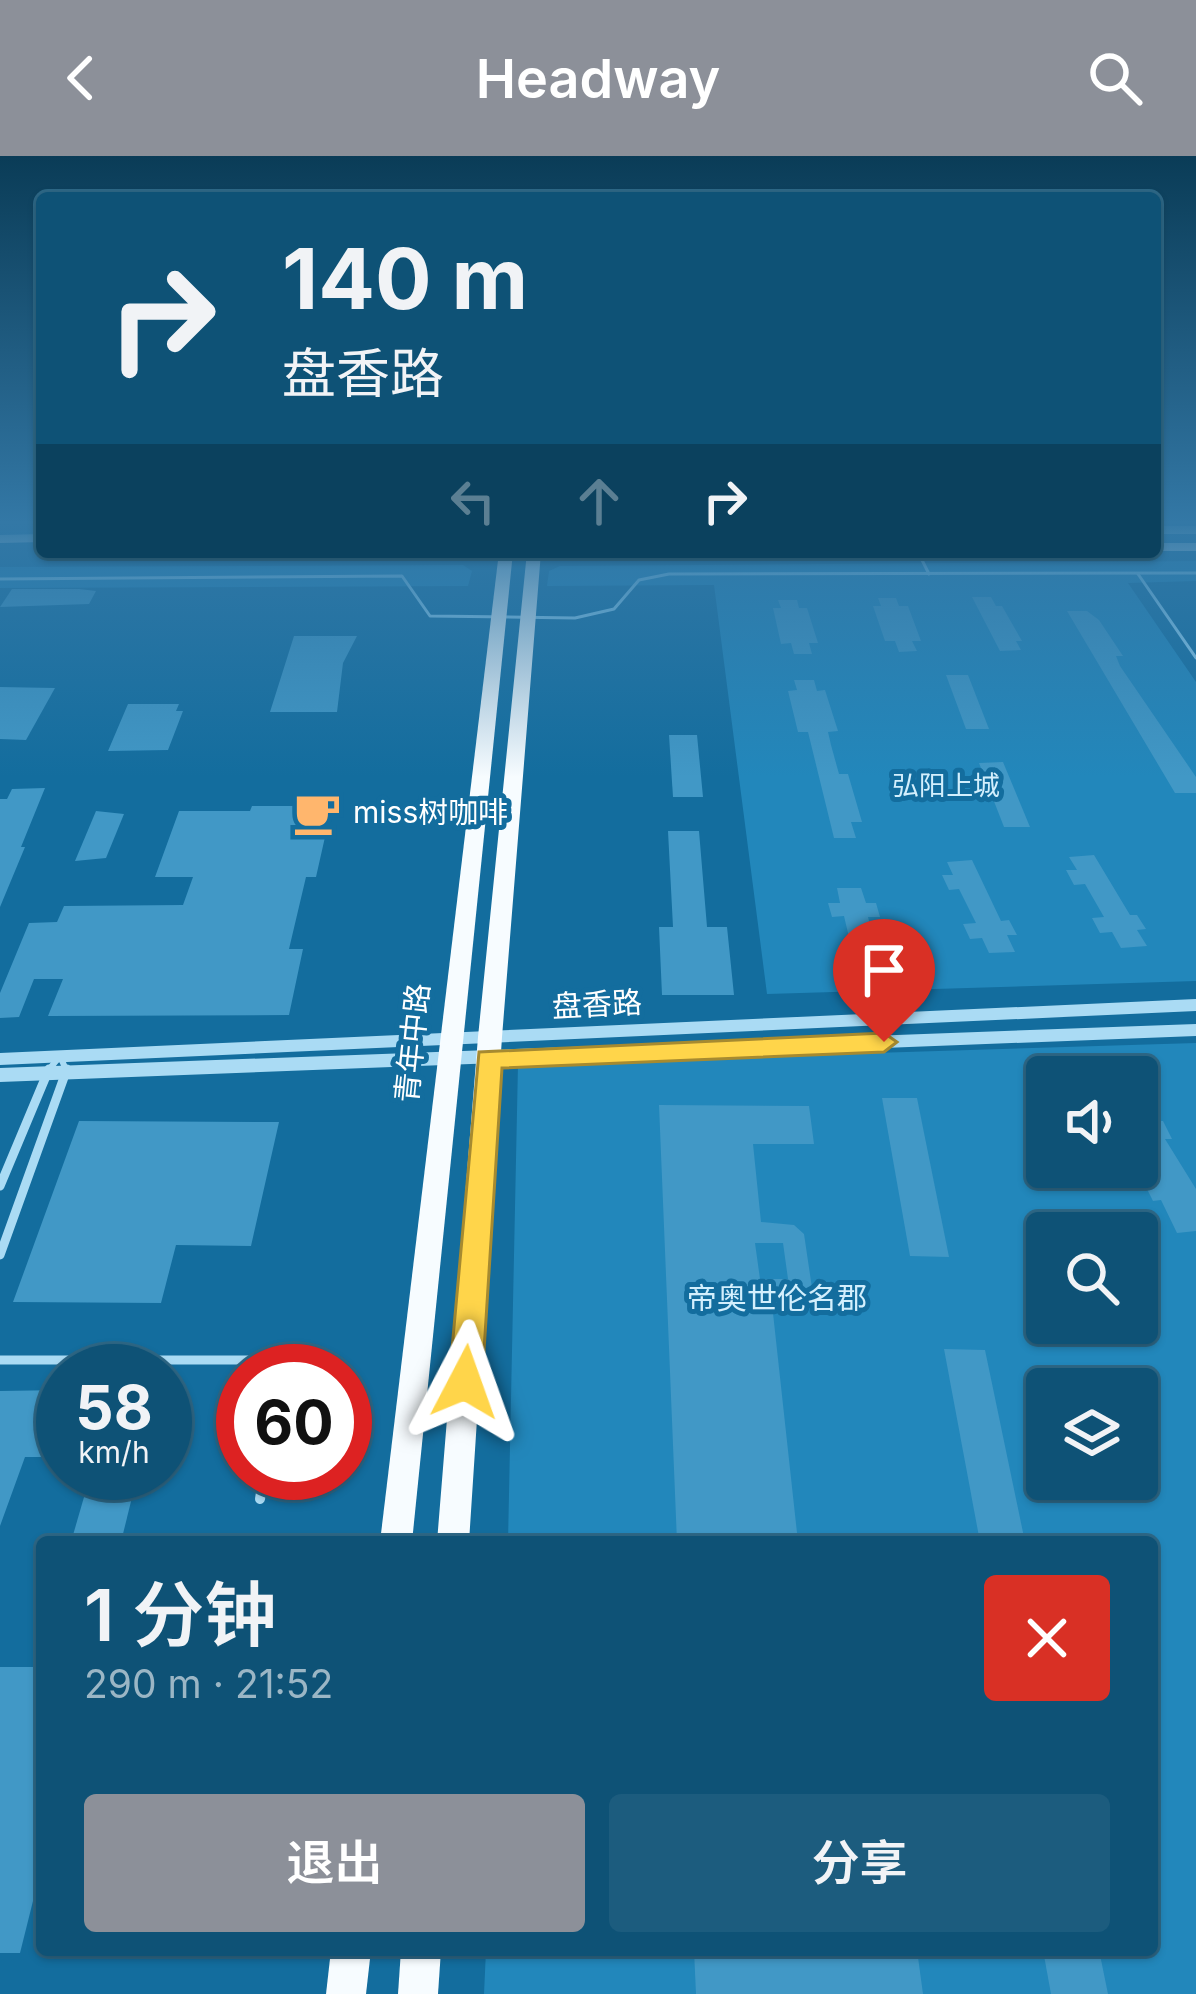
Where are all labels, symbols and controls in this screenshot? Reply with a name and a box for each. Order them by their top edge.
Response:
icon: back [48,45,114,111]
icon: search [1082,45,1148,111]
text: Headway [476,46,720,111]
text: 140 m [282,228,528,329]
icon: right [84,240,240,396]
text: 盘香路 [282,341,444,406]
icon: left [440,468,506,534]
icon: ahead [566,468,632,534]
icon: right [692,468,758,534]
park label: 弘阳上城 [892,769,1000,802]
cafe icon: miss树咖啡 [292,788,342,838]
place label: miss树咖啡 [353,794,508,830]
pin [833,919,935,1042]
icon: arrive [851,937,917,1003]
street label: 青年中路 [388,981,436,1104]
street label: 盘香路 [551,984,643,1024]
map controls [1026,1056,1158,1500]
button: sound [1026,1056,1158,1188]
button: search [1026,1212,1158,1344]
park label: 帝奥世伦名郡 [687,1280,867,1316]
position arrow [402,1319,528,1445]
speed limit sign: 60 [216,1344,372,1500]
button: layers [1026,1368,1158,1500]
text: 58 [75,1371,153,1443]
text: km/h [78,1434,150,1470]
text: 1 分钟 [84,1571,277,1658]
button: close [984,1575,1110,1701]
text: 290 m · 21:52 [84,1660,333,1707]
button: 退出 [84,1794,585,1932]
button: 分享 [609,1794,1110,1932]

